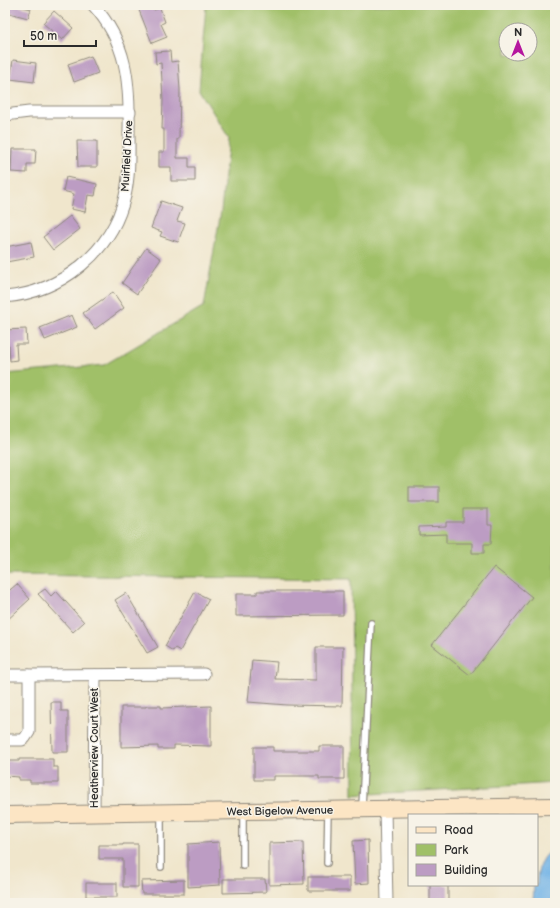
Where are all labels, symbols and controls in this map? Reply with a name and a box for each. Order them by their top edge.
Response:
scale bar [24,22,96,48]
north arrow [498,22,538,62]
text: N [514,26,522,39]
text: 50 m [30,29,57,44]
street label: Muirfield Drive [119,119,135,192]
street label: Heatherview Court West [88,687,101,808]
street label: West Bigelow Avenue [227,804,334,818]
legend [408,814,538,886]
text: Road [444,823,473,838]
text: Park [444,843,468,858]
text: Building [444,863,488,878]

